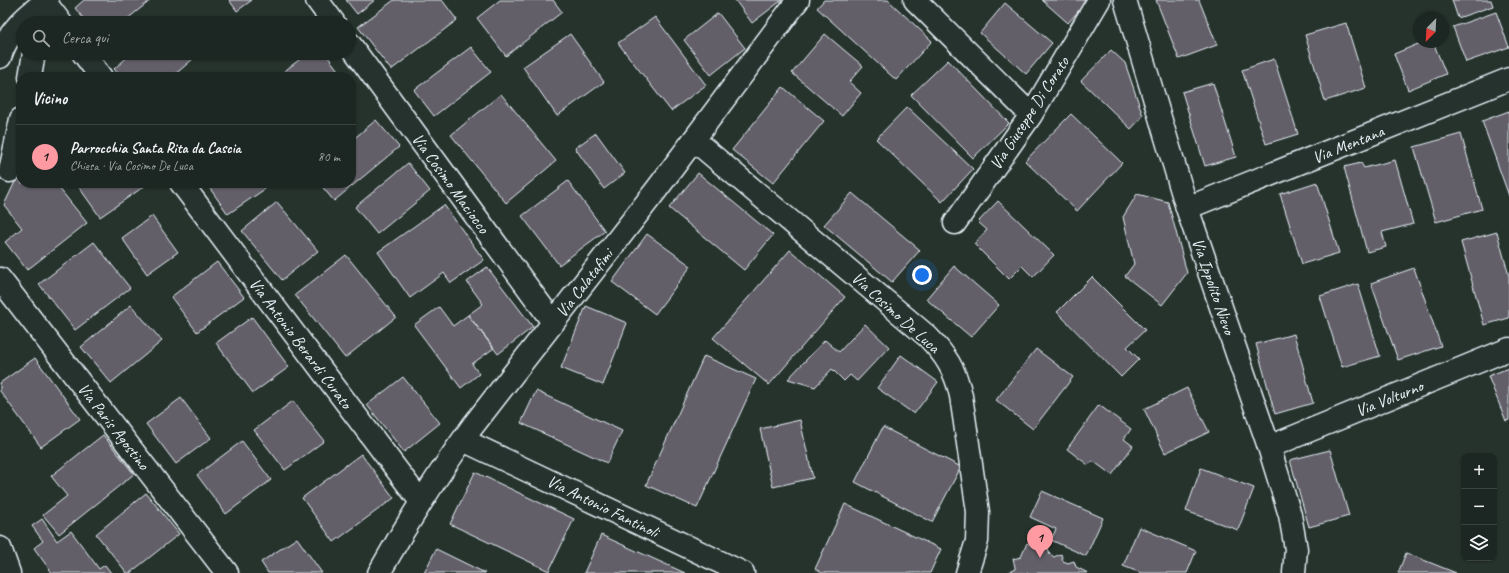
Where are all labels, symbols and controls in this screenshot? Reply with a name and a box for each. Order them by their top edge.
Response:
north arrow [1413,12,1449,48]
search box [16,16,356,60]
icon: search [30,27,52,49]
text: Cerca qui [62,29,108,48]
street label: Via Giuseppe Di Corato [985,52,1074,174]
text: Vicino [32,88,67,109]
street label: Via Mentana [1309,120,1388,168]
street label: Via Cosimo Maciocco [407,129,495,238]
text: Parrocchia Santa Rita da Cascia [70,139,241,158]
text: 1 [42,149,48,165]
text: 80 m [318,149,340,165]
text: Chiesa · Via Cosimo De Luca [70,158,193,174]
street label: Via Ippolito Nievo [1187,235,1240,339]
street label: Via Calatafimi [551,243,619,322]
your location [912,265,932,285]
street label: Via Cosimo De Luca [847,267,945,358]
street label: Via Antonio Berardi Curato [245,274,358,414]
street label: Via Volturno [1352,375,1428,421]
street label: Via Paris Agostino [73,379,155,475]
map controls [1461,453,1497,561]
button: + [1461,453,1497,489]
street label: Via Antonio Fantinoli [544,470,664,544]
button: − [1461,489,1497,525]
pin: 1 [1027,525,1053,558]
button: layers [1461,525,1497,561]

